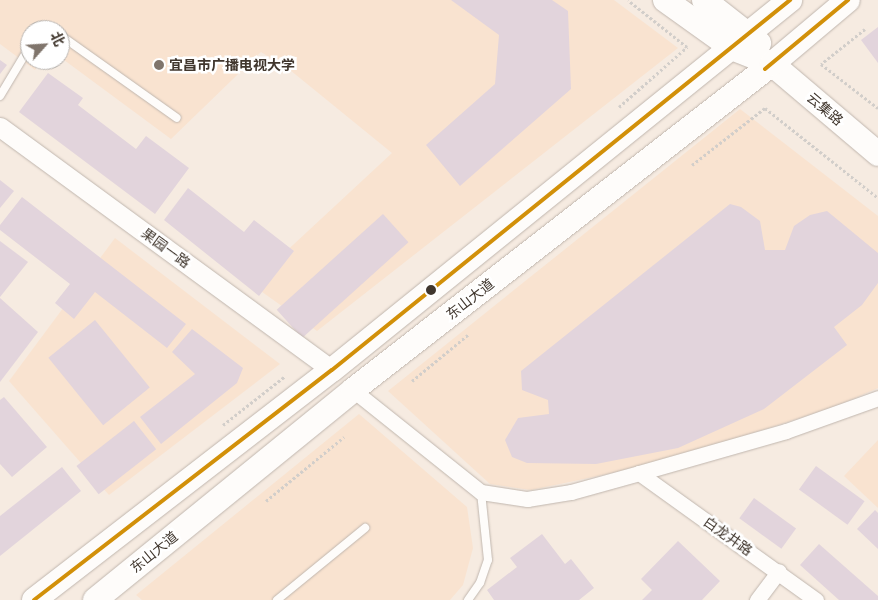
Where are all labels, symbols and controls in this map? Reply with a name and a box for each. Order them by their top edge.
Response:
north arrow [20,20,70,70]
text: 北 [47,29,68,49]
place label: 宜昌市广播电视大学 [169,57,295,73]
marker: 宜昌市广播电视大学 [153,59,165,71]
street label: 云集路 [804,89,846,129]
street label: 果园一路 [138,225,194,271]
street label: 东山大道 [443,275,497,323]
unlabelled marker [426,285,436,295]
street label: 白龙井路 [700,513,756,559]
street label: 东山大道 [127,528,181,576]

